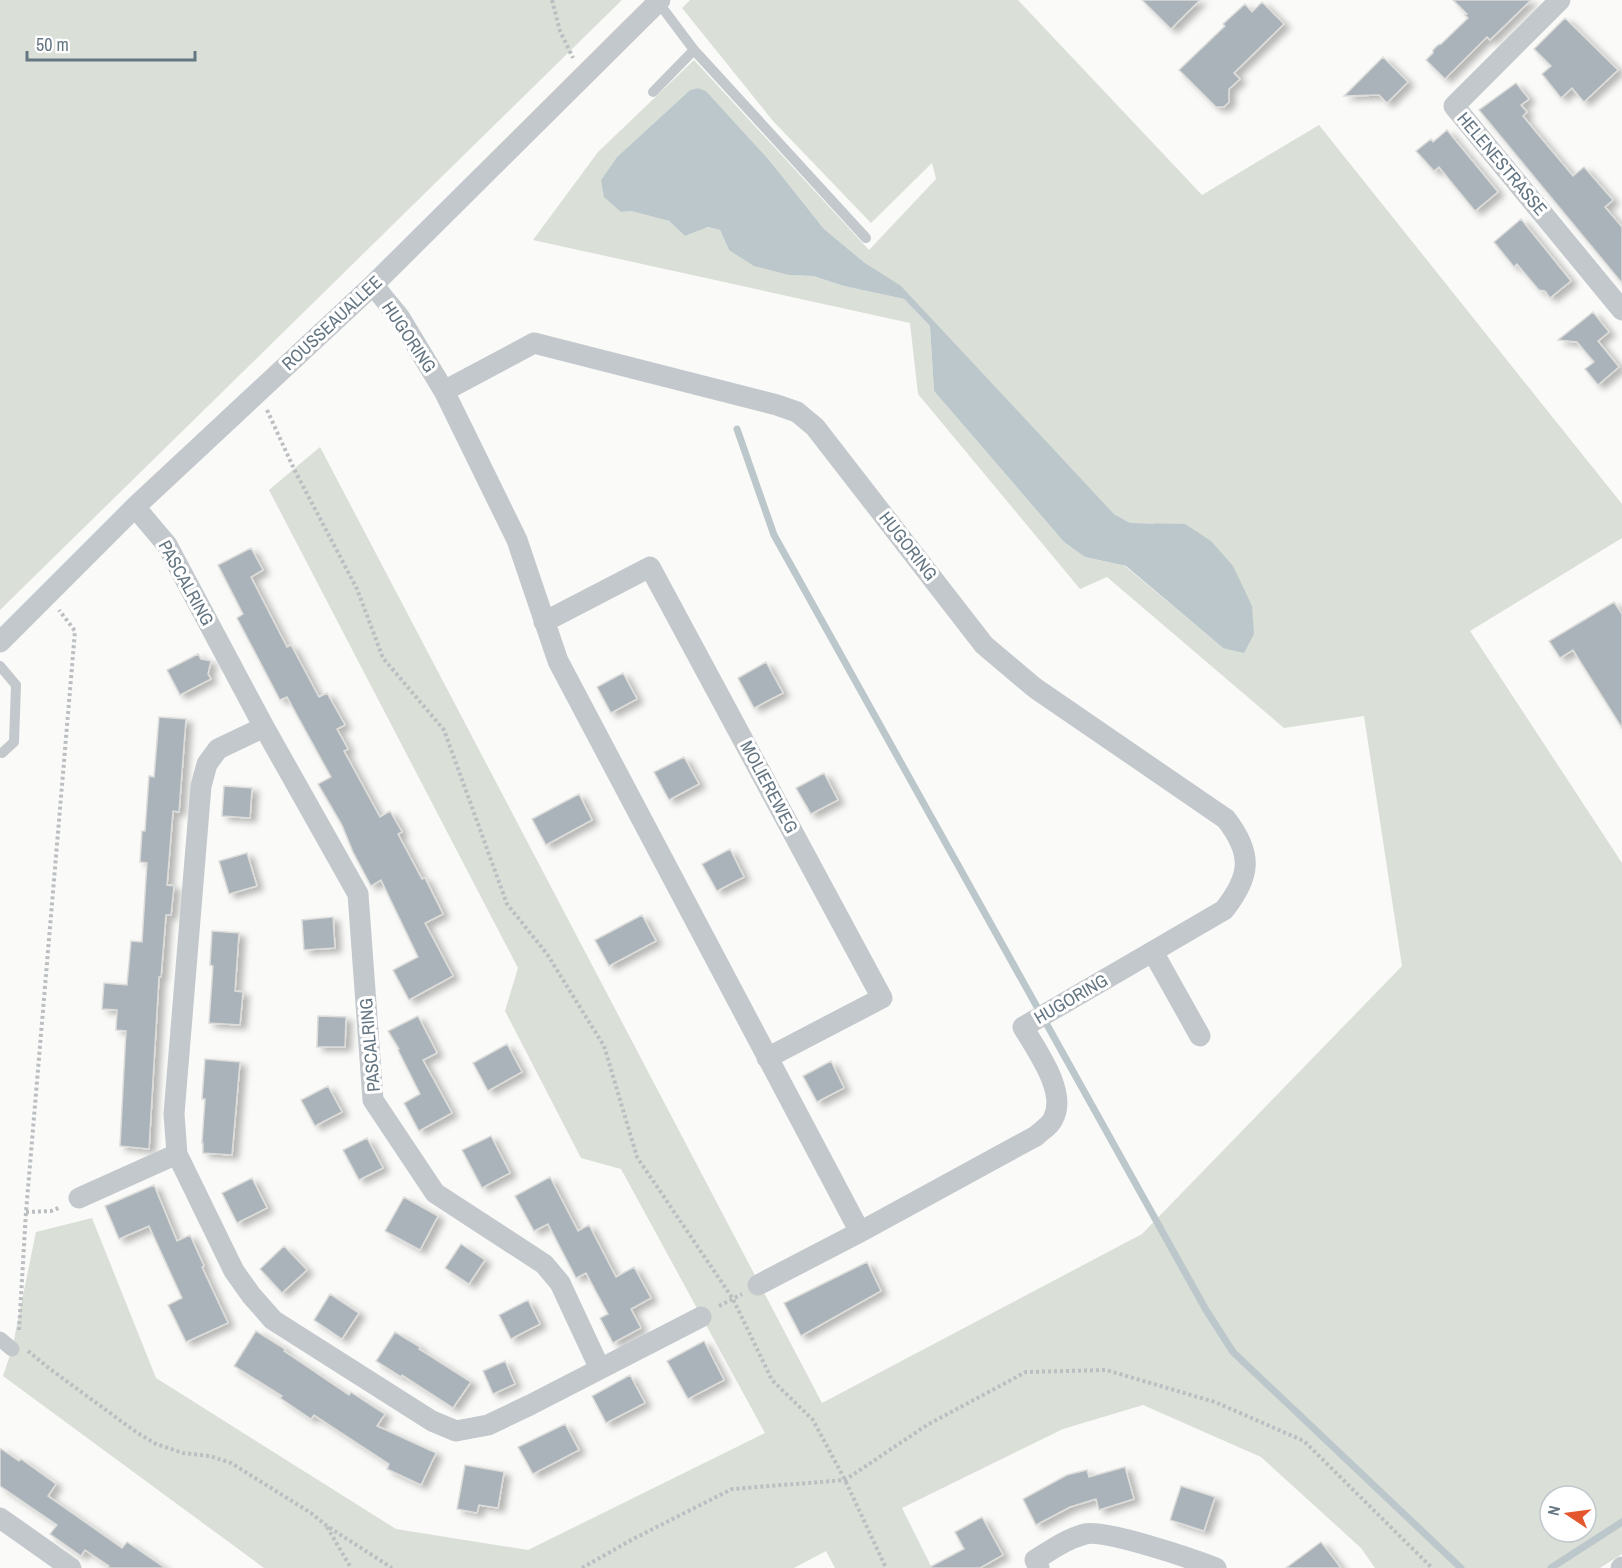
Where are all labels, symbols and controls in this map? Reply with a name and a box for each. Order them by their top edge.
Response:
scale bar [27,24,195,62]
text: 50 m [36,32,69,57]
street label: HELENESTRASSE [1452,107,1553,221]
street label: ROUSSEAUALLEE [276,270,387,376]
street label: HUGORING [376,296,442,377]
street label: HUGORING [874,506,943,585]
street label: PASCALRING [153,536,220,630]
street label: MOLIEREWEG [735,736,804,838]
street label: HUGORING [1029,967,1112,1030]
street label: PASCALRING [353,997,386,1093]
north arrow [1538,1484,1598,1544]
text: N [1542,1504,1565,1518]

